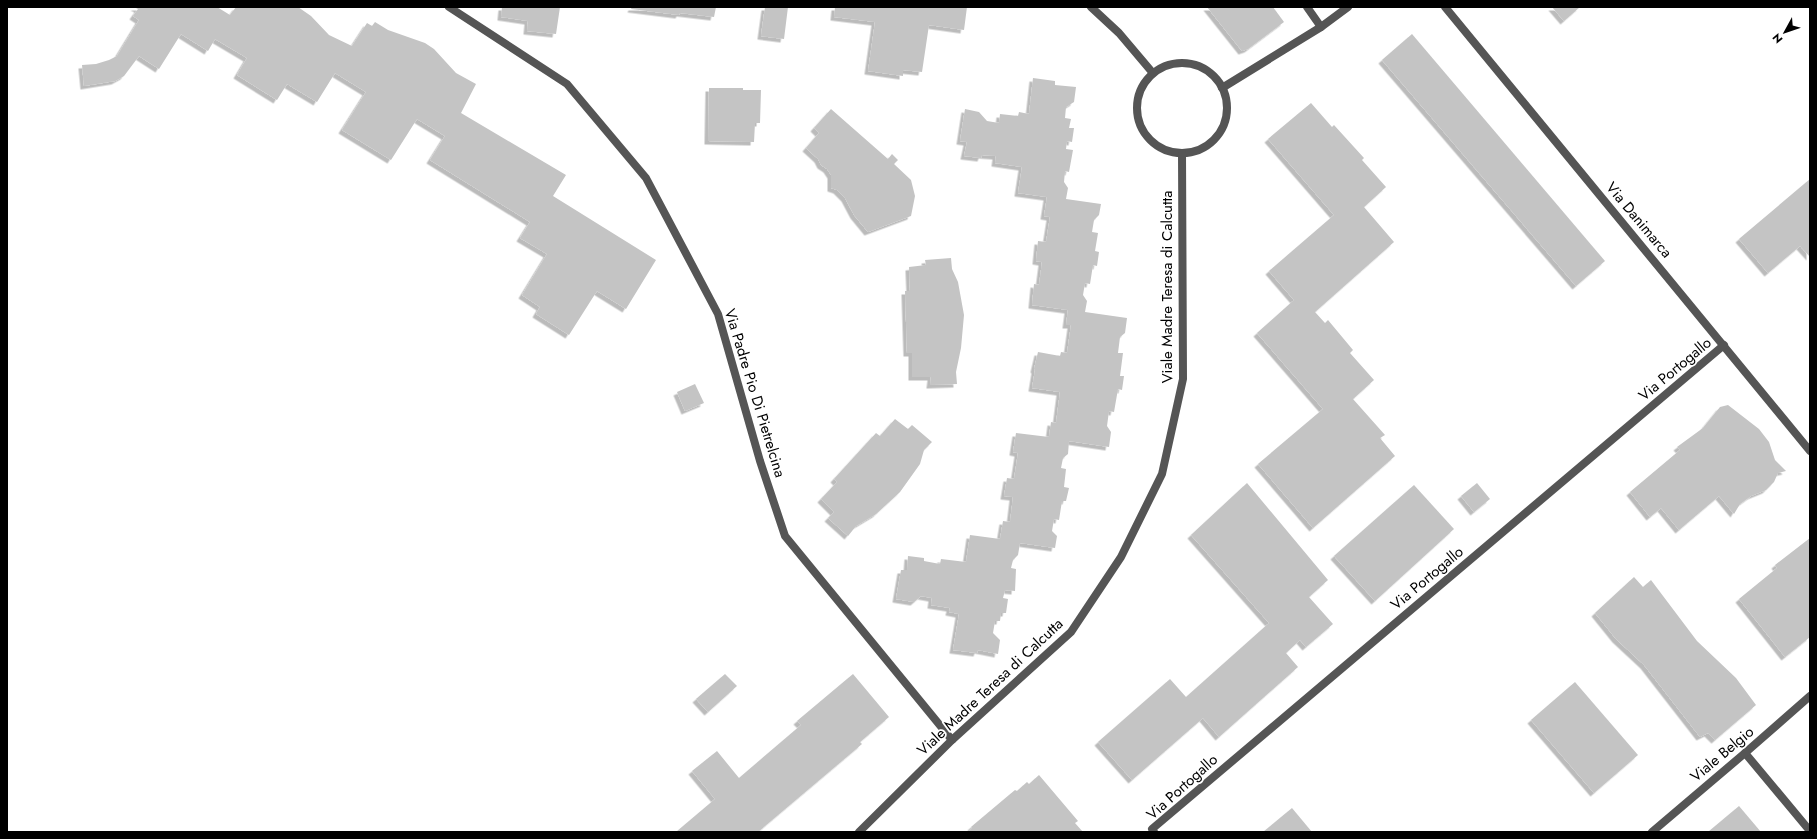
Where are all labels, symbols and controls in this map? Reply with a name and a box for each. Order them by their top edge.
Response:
north arrow [1765,12,1805,52]
text: N [1768,30,1786,47]
street label: Via Danimarca [1601,177,1677,263]
street label: Viale Madre Teresa di Calcutta [1156,191,1178,383]
street label: Via Padre Pio Di Pietrelcina [719,306,791,480]
street label: Via Portogallo [1634,332,1716,406]
street label: Via Portogallo [1386,541,1468,615]
street label: Viale Madre Teresa di Calcutta [912,613,1068,761]
street label: Viale Belgio [1685,721,1759,787]
street label: Via Portogallo [1141,749,1223,825]

